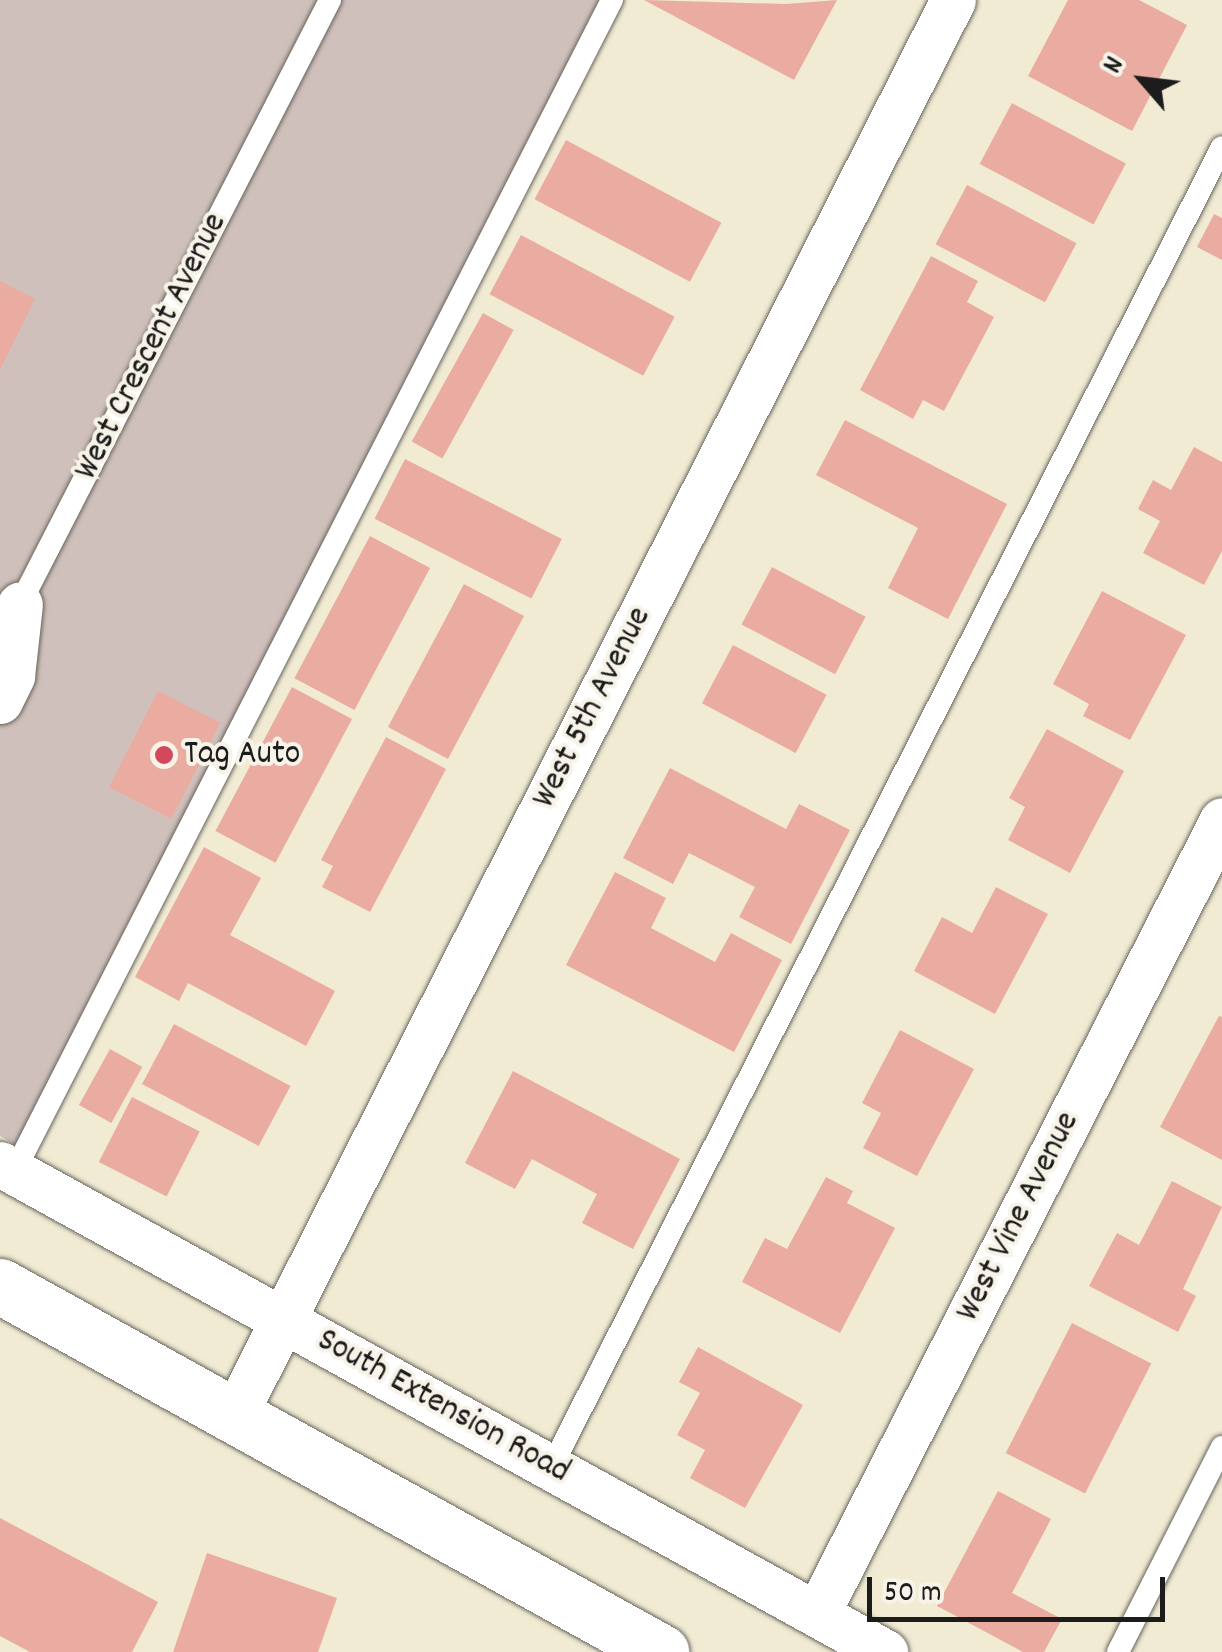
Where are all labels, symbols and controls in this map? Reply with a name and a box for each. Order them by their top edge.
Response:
north arrow [1092,30,1192,130]
text: N [1095,50,1136,81]
street label: West Crescent Avenue [67,207,237,487]
street label: West 5th Avenue [524,600,662,816]
place label: Tag Auto [184,734,300,776]
marker: Tag Auto [153,744,175,766]
street label: West Vine Avenue [948,1105,1090,1329]
street label: South Extension Road [309,1320,577,1494]
scale bar [872,1557,1170,1619]
text: 50 m [884,1573,942,1616]

